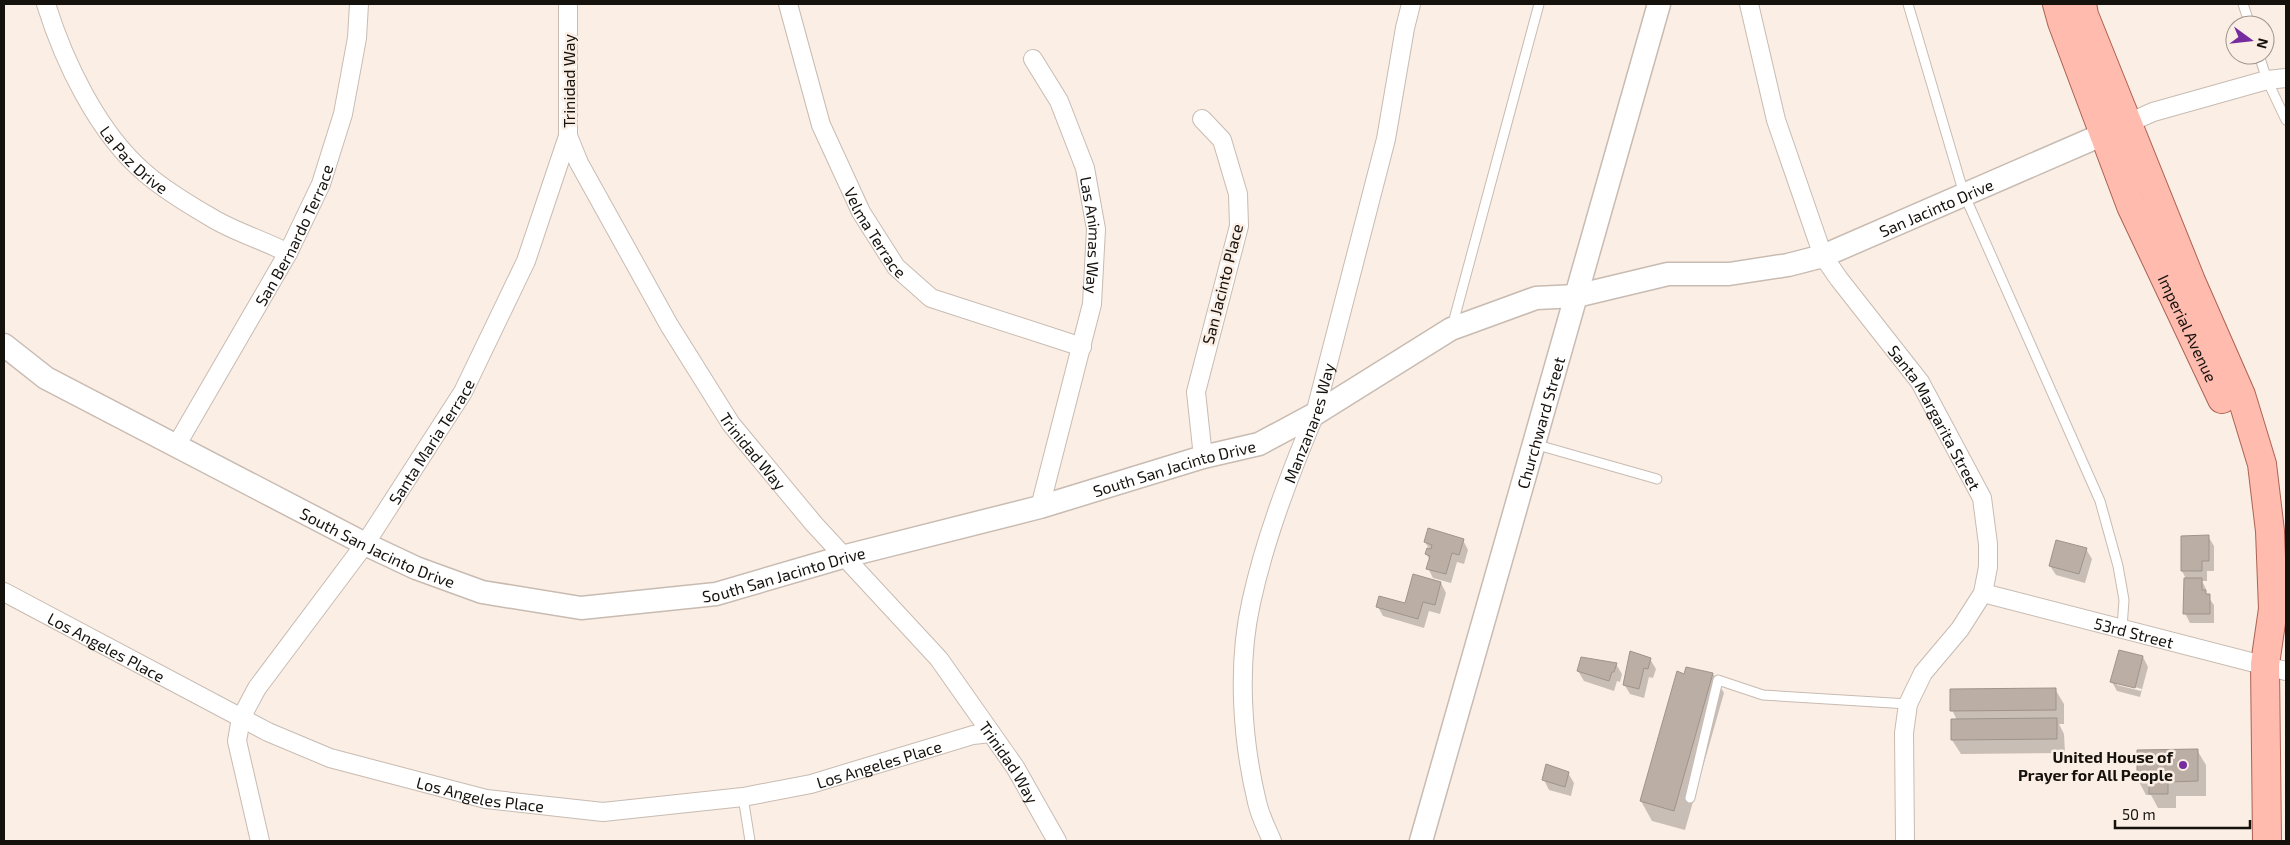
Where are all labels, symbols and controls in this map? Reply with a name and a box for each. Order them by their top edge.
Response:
north arrow [2225,15,2275,65]
street label: Trinidad Way [559,33,578,128]
text: N [2254,36,2273,51]
street label: La Paz Drive [97,122,172,197]
street label: San Bernardo Terrace [250,162,336,309]
street label: San Jacinto Drive [1876,174,1996,240]
street label: Las Animas Way [1077,175,1106,295]
street label: Velma Terrace [841,184,910,281]
street label: San Jacinto Place [1198,222,1246,346]
street label: Imperial Avenue [2155,271,2222,385]
street label: Santa Margarita Street [1885,341,1985,493]
street label: Churchward Street [1512,354,1568,491]
street label: Manzanares Way [1279,360,1337,485]
street label: Santa Maria Terrace [384,376,477,507]
street label: Trinidad Way [716,408,791,493]
street label: South San Jacinto Drive [1090,436,1257,500]
street label: South San Jacinto Drive [297,503,458,591]
street label: South San Jacinto Drive [701,542,867,605]
street label: Los Angeles Place [45,608,168,685]
street label: 53rd Street [2092,613,2176,651]
street label: Trinidad Way [976,717,1043,807]
street label: Los Angeles Place [814,736,944,791]
place label: United House of Prayer for All People [2018,747,2174,785]
marker: United House of Prayer for All People [2177,759,2189,771]
street label: Los Angeles Place [415,772,545,815]
scale bar [2115,798,2250,830]
text: 50 m [2122,805,2156,823]

